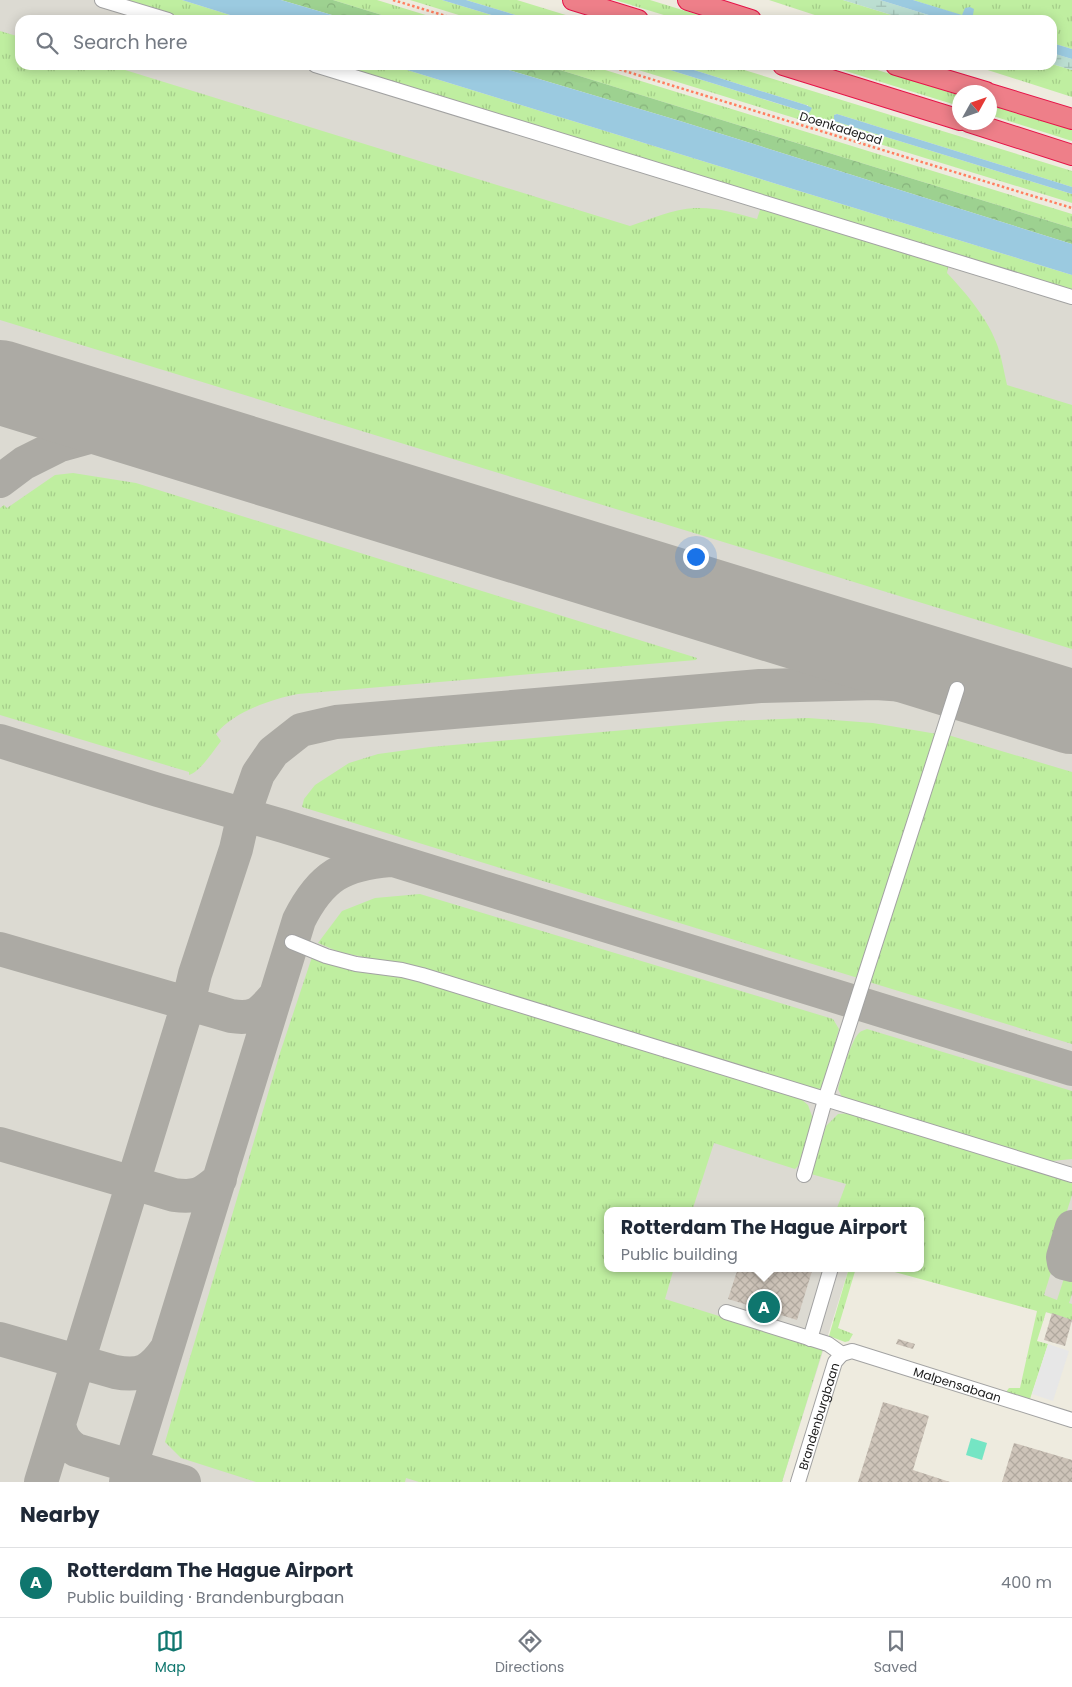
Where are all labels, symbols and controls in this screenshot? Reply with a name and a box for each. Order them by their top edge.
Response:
search box [15,15,1057,70]
icon: search [33,29,61,57]
text: Search here [73,29,187,56]
north arrow [952,85,997,130]
street label: Doenkadepad [798,107,884,149]
your location [683,544,709,570]
popup [604,1207,924,1272]
text: Rotterdam The Hague Airport [621,1214,907,1241]
text: Public building [621,1243,738,1266]
pin: A [748,1288,780,1326]
street label: Brandenburgbaan [794,1360,843,1472]
street label: Malpensabaan [911,1362,1004,1406]
text: Nearby [20,1500,100,1529]
text: Rotterdam The Hague Airport [67,1557,353,1584]
text: A [30,1571,42,1594]
text: 400 m [1001,1571,1052,1594]
text: Public building · Brandenburgbaan [67,1586,344,1609]
tab: Map [155,1627,186,1678]
tab: Directions [495,1627,564,1678]
tab: Saved [874,1627,917,1678]

